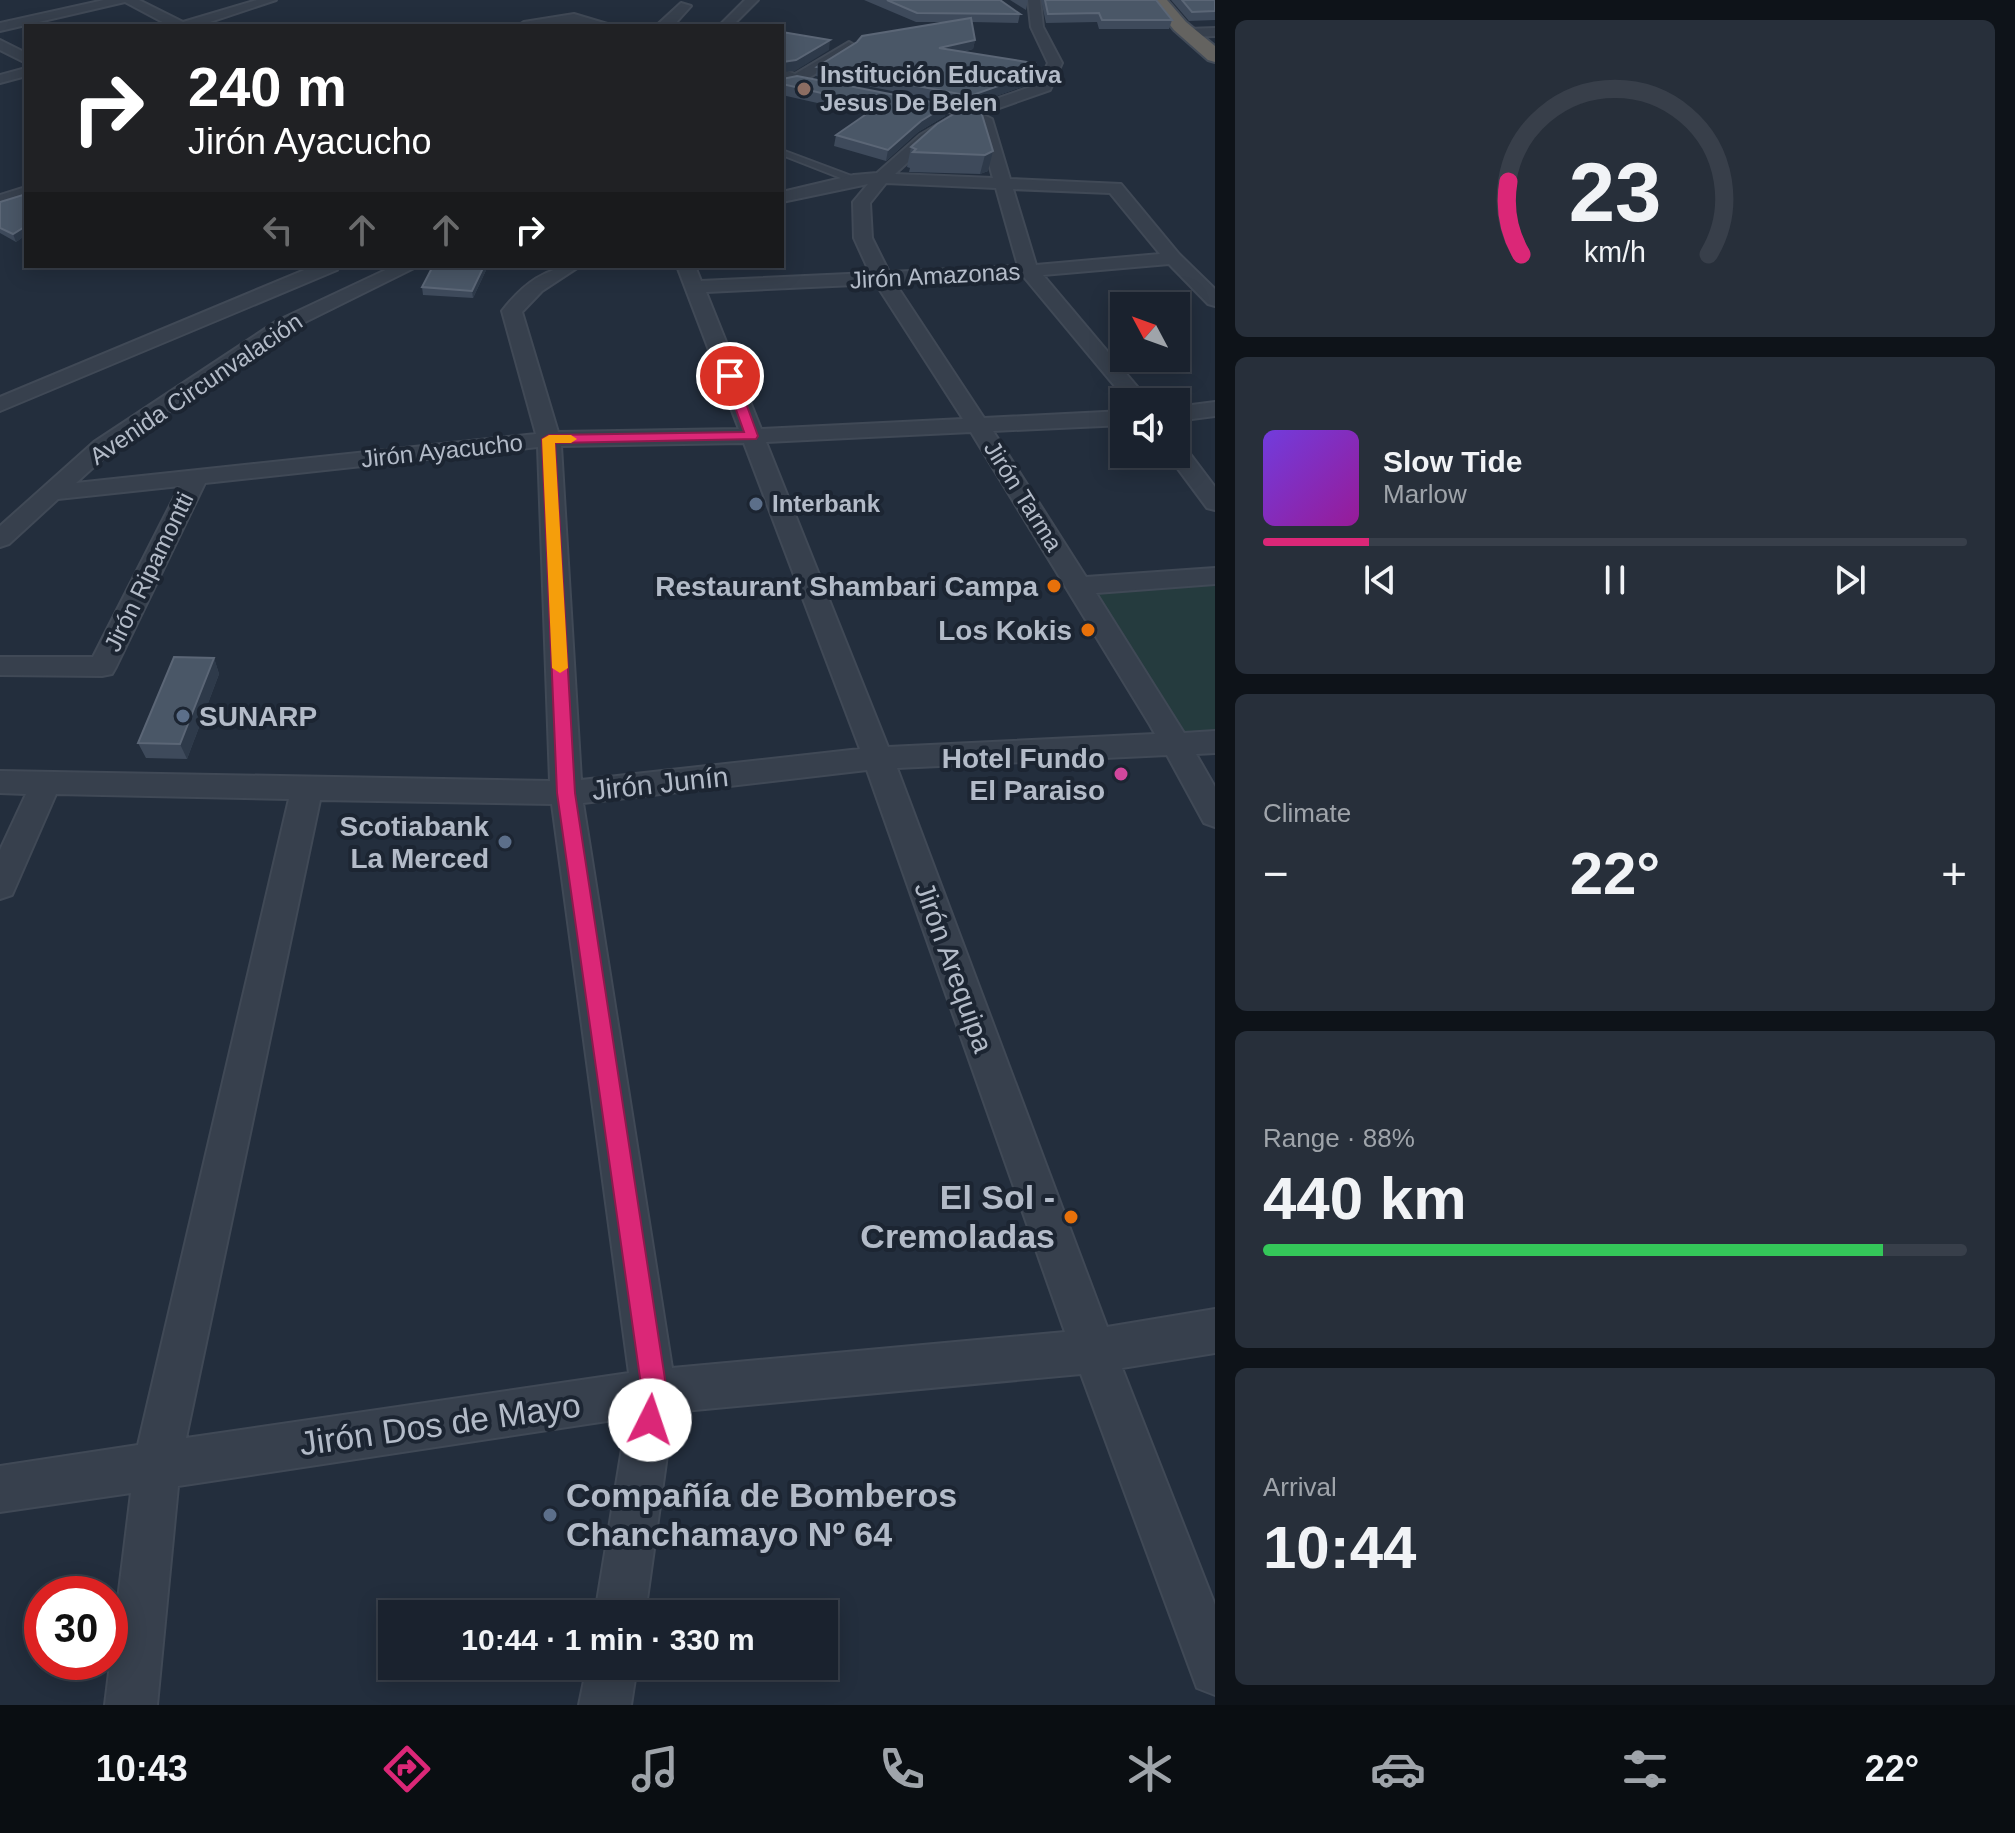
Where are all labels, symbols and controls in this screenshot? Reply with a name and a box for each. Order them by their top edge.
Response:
text: 240 m [188,55,347,118]
icon: right [56,56,160,160]
place label: Institución Educativa Jesus De Belen [820,61,1062,116]
marker: Institución Educativa Jesus De Belen [795,80,813,98]
text: Jirón Ayacucho [188,121,432,162]
text: 23 [1569,145,1661,238]
icon: left [256,208,300,252]
icon: ahead [340,208,384,252]
icon: ahead [424,208,468,252]
icon: right [508,208,552,252]
text: km/h [1584,236,1646,268]
street label: Jirón Amazonas [849,258,1021,293]
north arrow [1110,292,1190,372]
map controls [1110,292,1190,468]
street label: Avenida Circunvalación [84,307,307,470]
pin [696,342,764,410]
icon: arrive [708,354,752,398]
button: sound [1110,388,1190,468]
street label: Jirón Ayacucho [360,429,524,472]
street label: Jirón Tarma [979,436,1068,556]
text: Slow Tide [1383,445,1522,478]
text: Marlow [1383,479,1467,509]
street label: Jirón Ripamontti [98,488,199,656]
place label: Interbank [772,490,881,517]
marker: Interbank [747,495,765,513]
icon: previous [1358,558,1402,602]
icon: pause [1593,558,1637,602]
icon: next [1828,558,1872,602]
place label: Restaurant Shambari Campa [655,571,1038,602]
marker: Restaurant Shambari Campa [1045,577,1063,595]
place label: Los Kokis [938,615,1072,646]
marker: Los Kokis [1079,621,1097,639]
place label: SUNARP [199,701,317,732]
marker: SUNARP [174,707,192,725]
place label: Hotel Fundo El Paraiso [942,743,1105,806]
street label: Jirón Junín [590,761,730,806]
marker: Hotel Fundo El Paraiso [1112,765,1130,783]
text: Climate [1263,798,1351,828]
place label: Scotiabank La Merced [340,811,489,874]
marker: Scotiabank La Merced [496,833,514,851]
text: 22° [1570,840,1660,907]
text: − [1263,849,1289,898]
text: + [1941,849,1967,898]
street label: Jirón Arequipa [908,878,999,1057]
text: Range · 88% [1263,1123,1415,1153]
text: 440 km [1263,1165,1467,1232]
place label: El Sol - Cremoladas [860,1178,1055,1255]
marker: El Sol - Cremoladas [1062,1208,1080,1226]
position arrow [608,1378,692,1462]
street label: Jirón Dos de Mayo [297,1385,583,1463]
text: Arrival [1263,1472,1337,1502]
place label: Compañía de Bomberos Chanchamayo Nº 64 [566,1476,957,1553]
marker: Compañía de Bomberos Chanchamayo Nº 64 [541,1506,559,1524]
text: 10:44 [1263,1514,1416,1581]
speed limit sign: 30 [24,1576,128,1680]
text: 10:44 · 1 min · 330 m [461,1623,755,1656]
icon: directions [379,1741,435,1797]
icon: music [627,1741,683,1797]
icon: phone [874,1741,930,1797]
icon: climate [1122,1741,1178,1797]
icon: car [1370,1741,1426,1797]
icon: filters [1617,1741,1673,1797]
text: 10:43 [96,1748,188,1789]
text: 22° [1865,1748,1919,1789]

